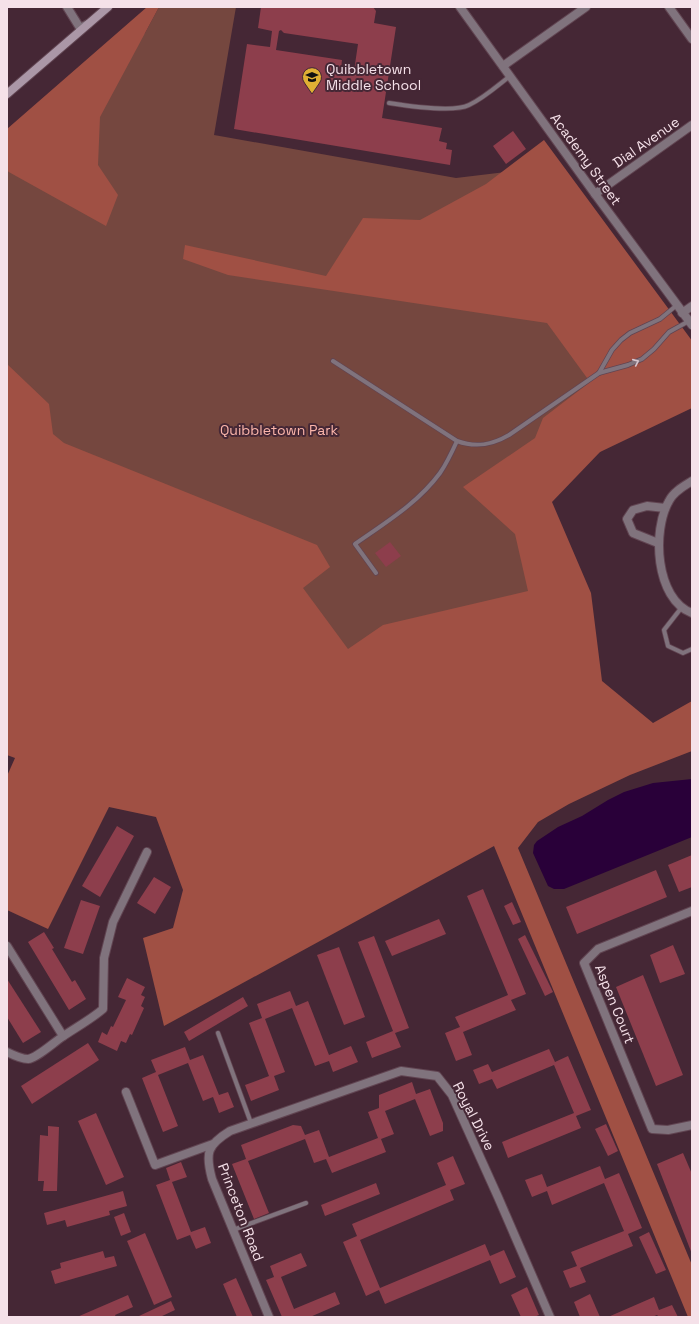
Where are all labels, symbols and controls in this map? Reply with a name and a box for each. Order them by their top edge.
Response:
place label: Quibbletown Middle School [326,60,421,94]
school or university icon: Quibbletown Middle School [301,66,323,94]
street label: Academy Street [547,110,625,208]
street label: Dial Avenue [609,113,683,171]
one-way arrow [631,359,639,367]
park label: Quibbletown Park [220,421,338,439]
street label: Aspen Court [591,962,639,1046]
street label: Royal Drive [449,1079,499,1153]
street label: Princeton Road [214,1160,268,1264]

